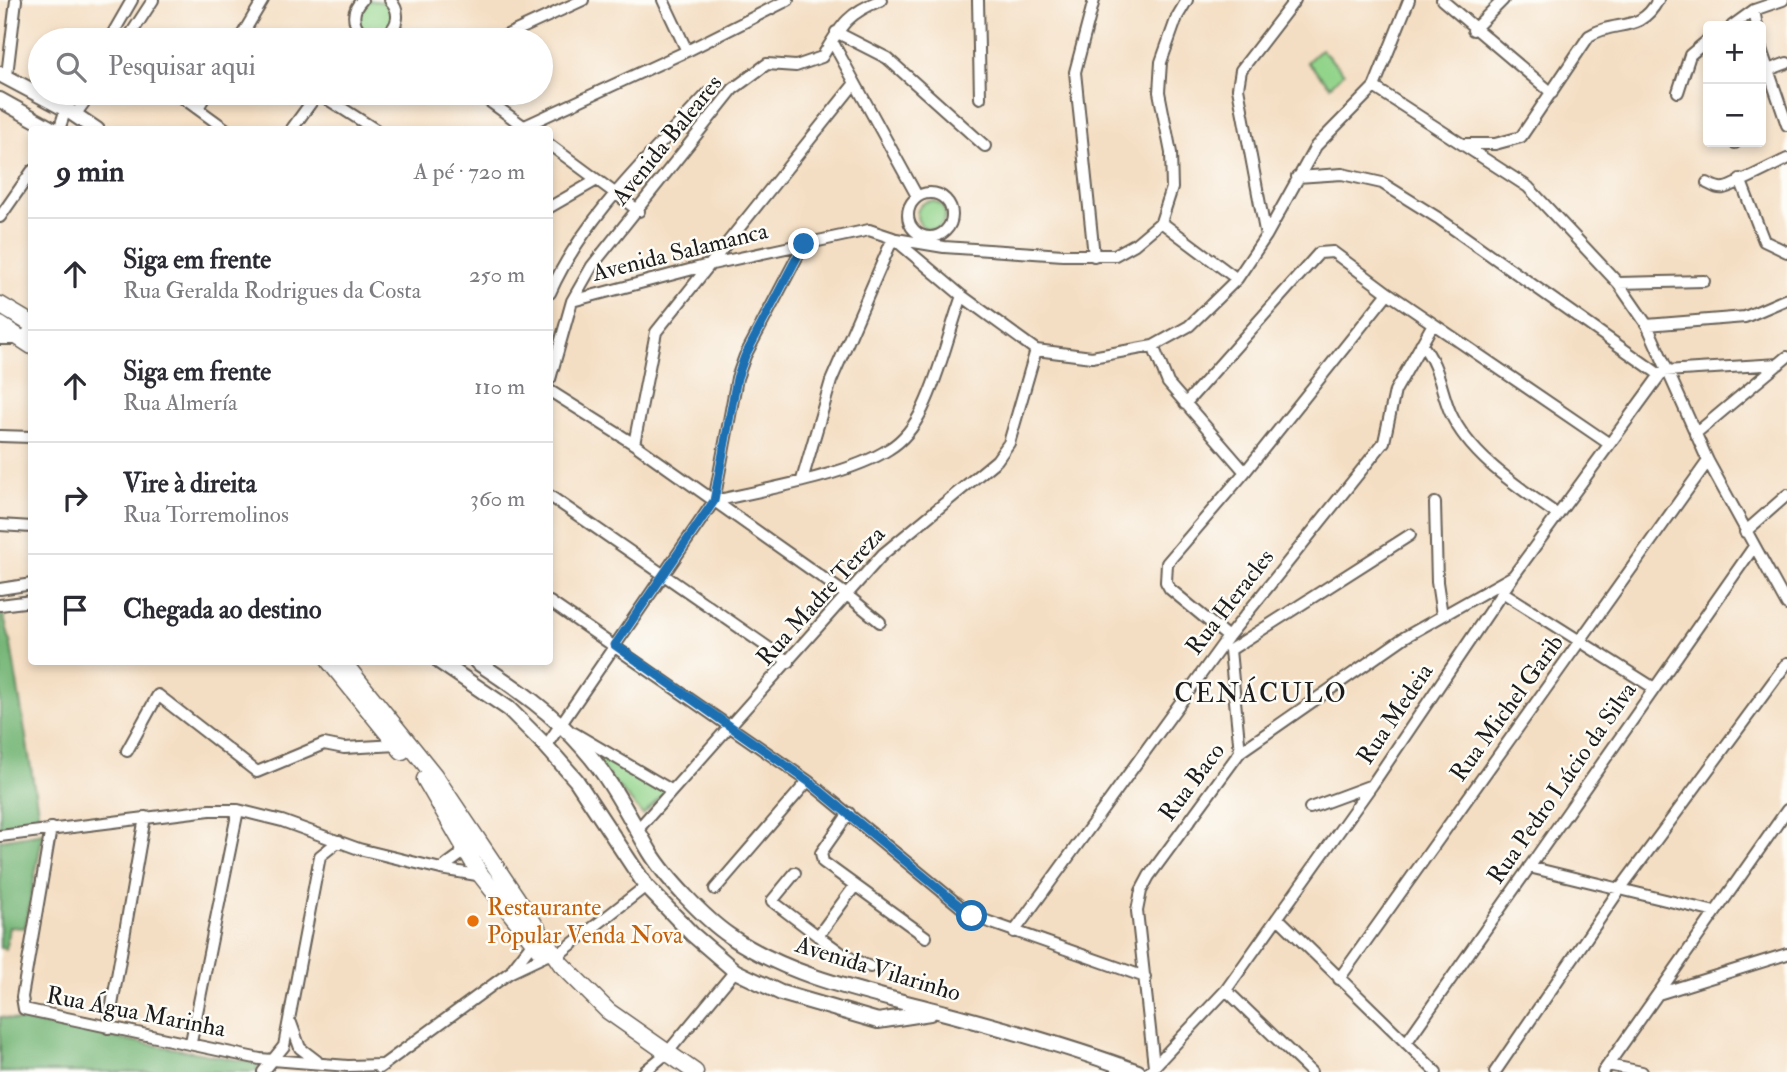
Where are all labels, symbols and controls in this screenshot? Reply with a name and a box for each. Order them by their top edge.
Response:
map controls [1703,21,1766,147]
button: + [1703,21,1766,84]
search box [28,28,553,105]
icon: search [52,48,90,86]
text: Pesquisar aqui [108,51,256,83]
street label: Avenida Baleares [604,69,729,212]
button: − [1703,84,1766,147]
text: 9 min [56,153,124,190]
text: A pé · 720 m [413,157,525,186]
street label: Avenida Salamanca [588,215,772,289]
route end [788,228,819,259]
text: Siga em frente [123,244,271,276]
icon: ahead [56,255,94,293]
text: 250 m [469,260,525,289]
text: Rua Geralda Rodrigues da Costa [123,276,421,305]
text: Siga em frente [123,356,271,388]
icon: ahead [56,367,94,405]
text: 110 m [474,372,525,401]
text: Rua Almería [123,388,237,417]
text: Vire à direita [123,468,256,500]
icon: right [56,479,94,517]
text: 360 m [470,484,525,513]
text: Rua Torremolinos [123,500,289,529]
street label: Rua Madre Tereza [750,519,893,673]
street label: Rua Heracles [1179,543,1281,661]
icon: arrive [56,591,94,629]
text: Chegada ao destino [123,594,321,626]
street label: Rua Michel Garib [1443,628,1571,788]
street label: Rua Medeia [1350,657,1441,770]
street label: Rua Pedro Lúcio da Silva [1481,675,1644,890]
district label: CENÁCULO [1174,676,1348,710]
street label: Rua Baco [1152,736,1232,828]
place label: Restaurante Popular Venda Nova [487,892,684,951]
route start [956,900,987,931]
marker: Restaurante Popular Venda Nova [465,913,481,929]
street label: Avenida Vilarinho [791,929,964,1009]
street label: Rua Água Marinha [44,978,230,1045]

